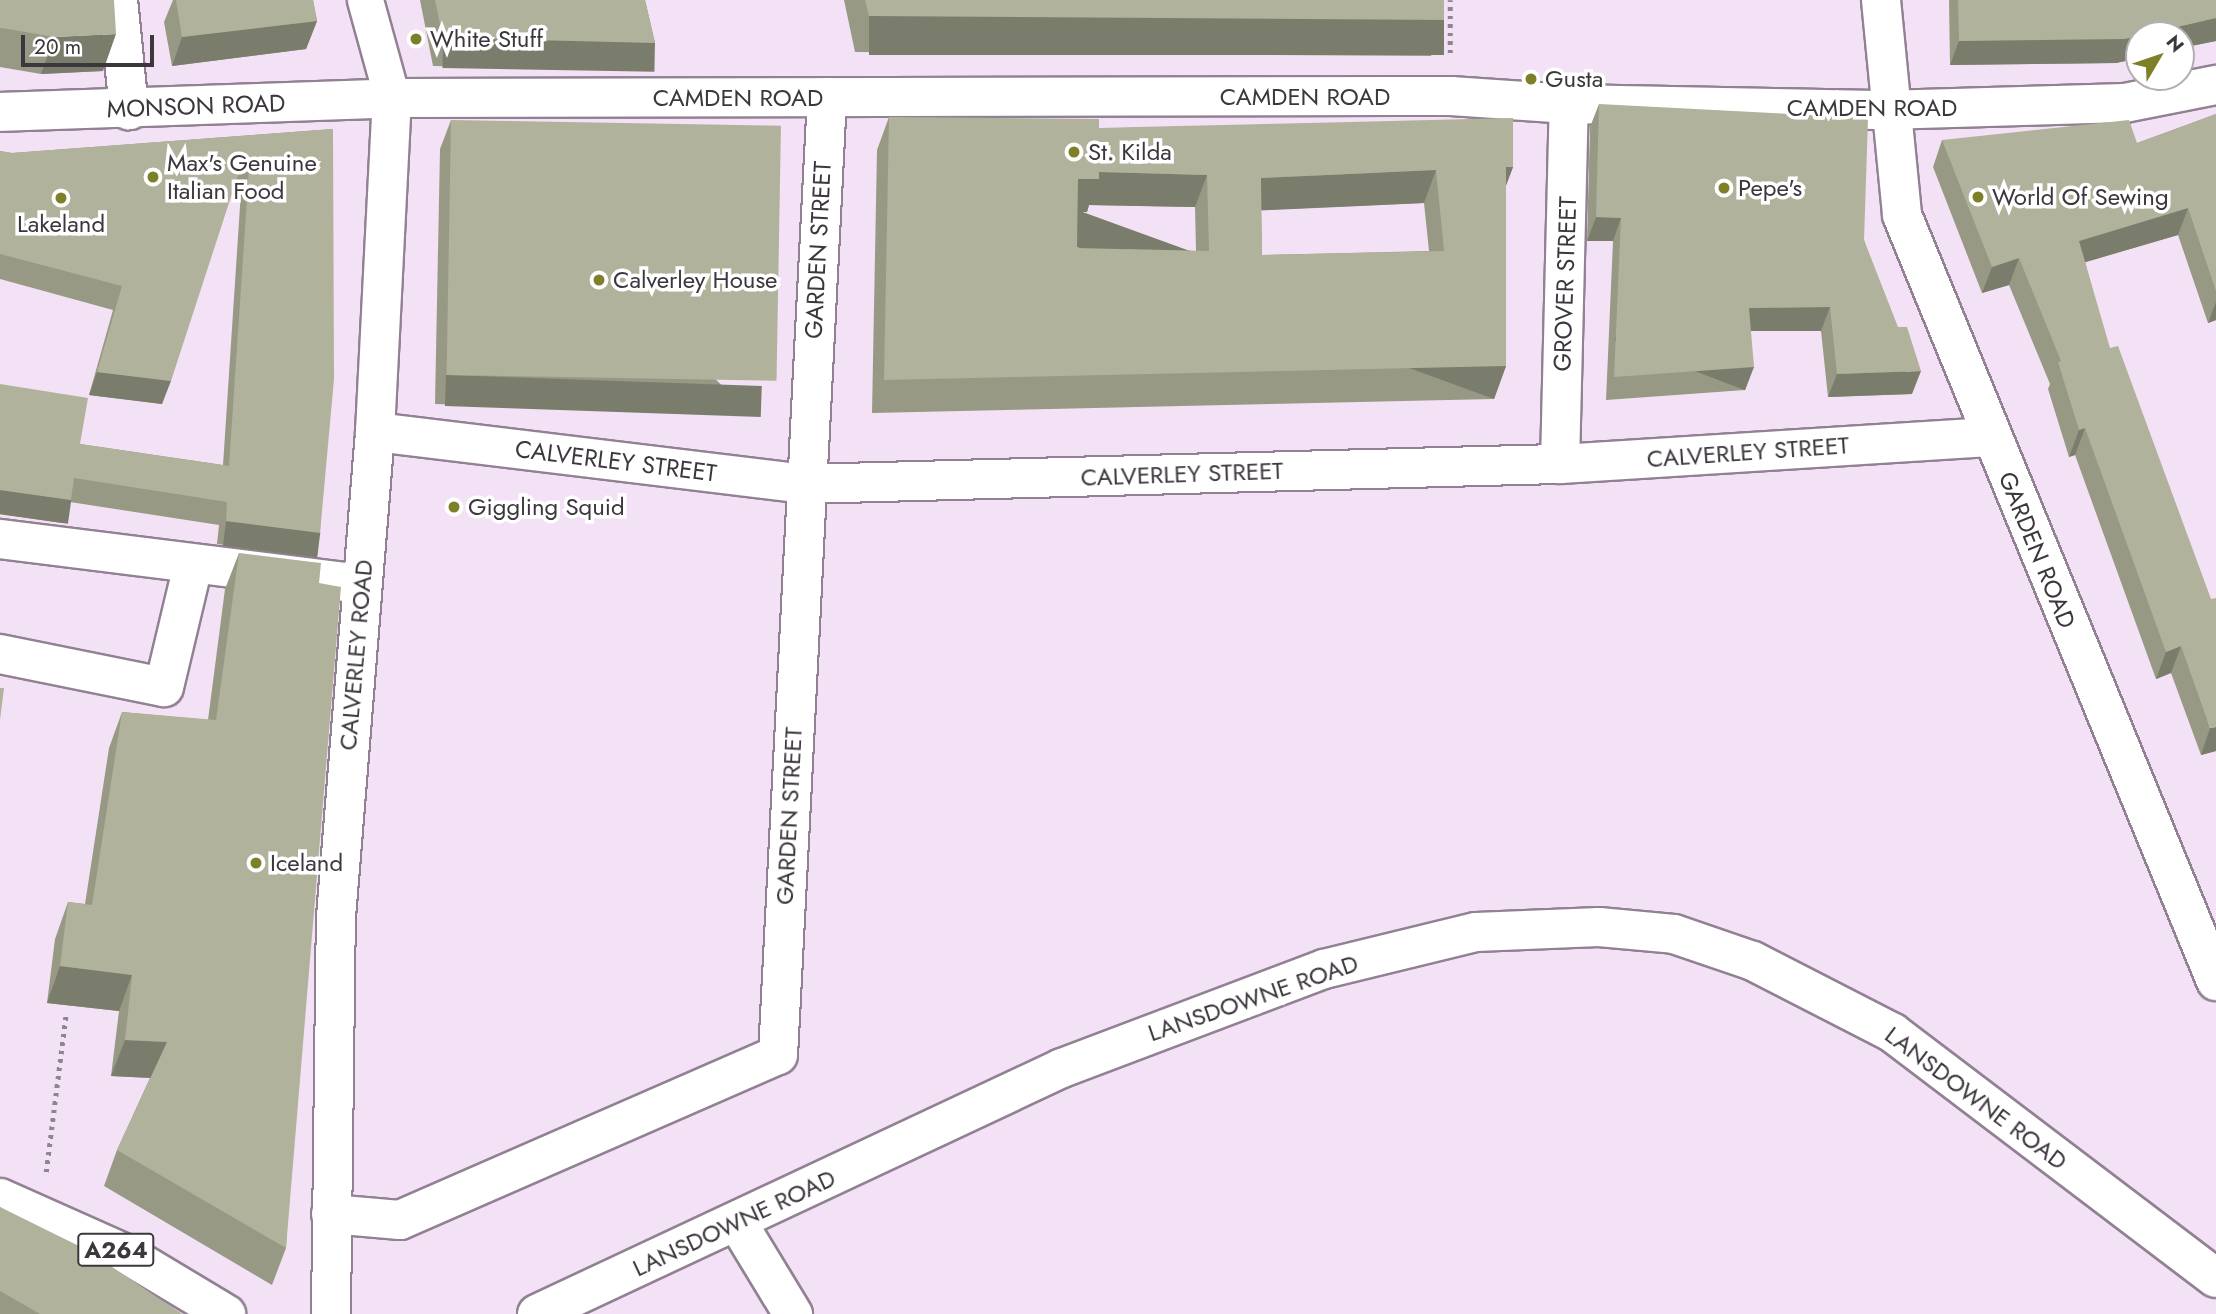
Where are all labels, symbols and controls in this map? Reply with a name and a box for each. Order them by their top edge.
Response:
scale bar [24,21,158,65]
north arrow [2125,21,2195,91]
place label: White Stuff [430,25,543,53]
text: N [2160,29,2190,58]
marker: White Stuff [408,31,424,47]
text: 20 m [34,32,81,62]
place label: Gusta [1545,65,1603,93]
marker: Gusta [1523,71,1539,87]
street label: CAMDEN ROAD [1220,83,1390,111]
street label: CAMDEN ROAD [653,84,823,112]
street label: MONSON ROAD [106,88,286,124]
street label: CAMDEN ROAD [1787,94,1957,122]
place label: St. Kilda [1088,138,1172,166]
marker: St. Kilda [1066,144,1082,160]
place label: Max's Genuine Italian Food [167,149,317,205]
street label: GARDEN STREET [799,160,837,340]
marker: Max's Genuine Italian Food [145,169,161,185]
place label: Pepe's [1738,174,1802,202]
marker: Pepe's [1716,180,1732,196]
place label: World Of Sewing [1992,183,2169,211]
marker: World Of Sewing [1970,189,1986,205]
marker: Lakeland [53,190,69,206]
street label: GROVER STREET [1548,196,1582,372]
place label: Lakeland [17,210,105,238]
place label: Calverley House [613,266,777,294]
marker: Calverley House [591,272,607,288]
street label: CALVERLEY STREET [1646,431,1850,473]
street label: CALVERLEY STREET [514,434,718,488]
street label: CALVERLEY STREET [1080,456,1284,492]
street label: GARDEN ROAD [1992,468,2082,632]
place label: Giggling Squid [468,493,625,521]
marker: Giggling Squid [446,499,462,515]
street label: CALVERLEY ROAD [333,558,379,752]
street label: GARDEN STREET [770,726,808,906]
place label: Iceland [270,849,343,877]
marker: Iceland [248,855,264,871]
street label: LANSDOWNE ROAD [1144,949,1362,1047]
street label: LANSDOWNE ROAD [1879,1020,2073,1176]
street label: LANSDOWNE ROAD [628,1163,840,1283]
road number: A264 [76,1231,156,1270]

